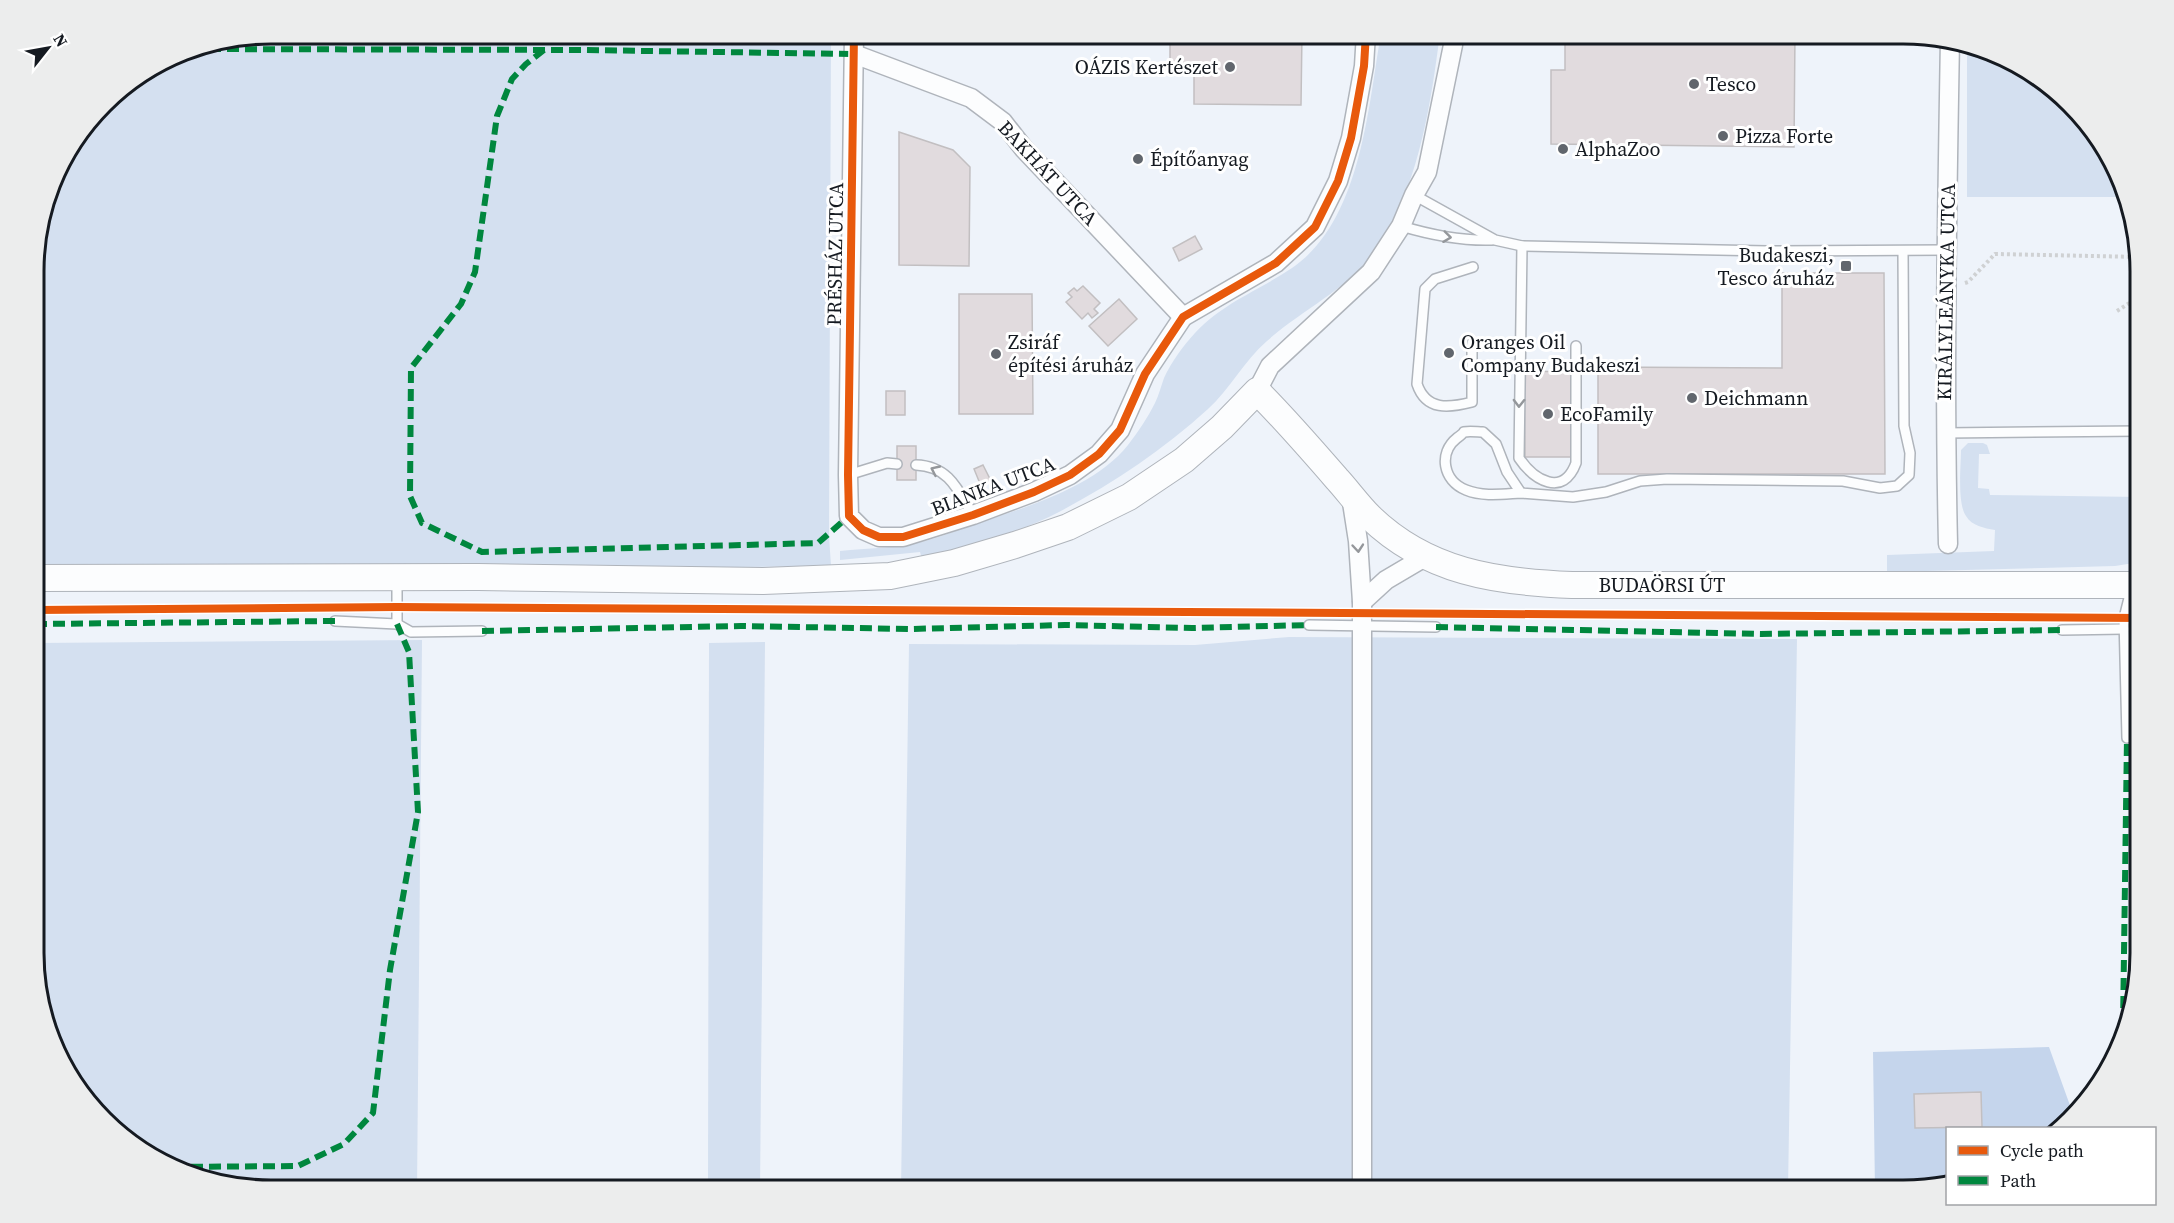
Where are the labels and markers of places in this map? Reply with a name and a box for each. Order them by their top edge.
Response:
place label: OÁZIS Kertészet [1075,53,1218,81]
marker: OÁZIS Kertészet [1223,60,1237,74]
place label: Tesco [1706,70,1756,98]
marker: Tesco [1687,77,1701,91]
place label: Pizza Forte [1735,122,1833,150]
marker: Pizza Forte [1716,129,1730,143]
place label: AlphaZoo [1575,135,1661,163]
marker: AlphaZoo [1556,142,1570,156]
place label: Építőanyag [1150,145,1249,173]
marker: Építőanyag [1131,152,1145,166]
place label: Budakeszi, Tesco áruház [1718,241,1834,292]
marker: Budakeszi, Tesco áruház [1839,259,1853,273]
place label: Zsiráf építési áruház [1008,328,1133,379]
place label: Oranges Oil Company Budakeszi [1461,328,1640,379]
marker: Oranges Oil Company Budakeszi [1442,346,1456,360]
marker: Zsiráf építési áruház [989,347,1003,361]
place label: Deichmann [1704,384,1808,412]
marker: Deichmann [1685,391,1699,405]
place label: EcoFamily [1560,400,1654,428]
marker: EcoFamily [1541,407,1555,421]

